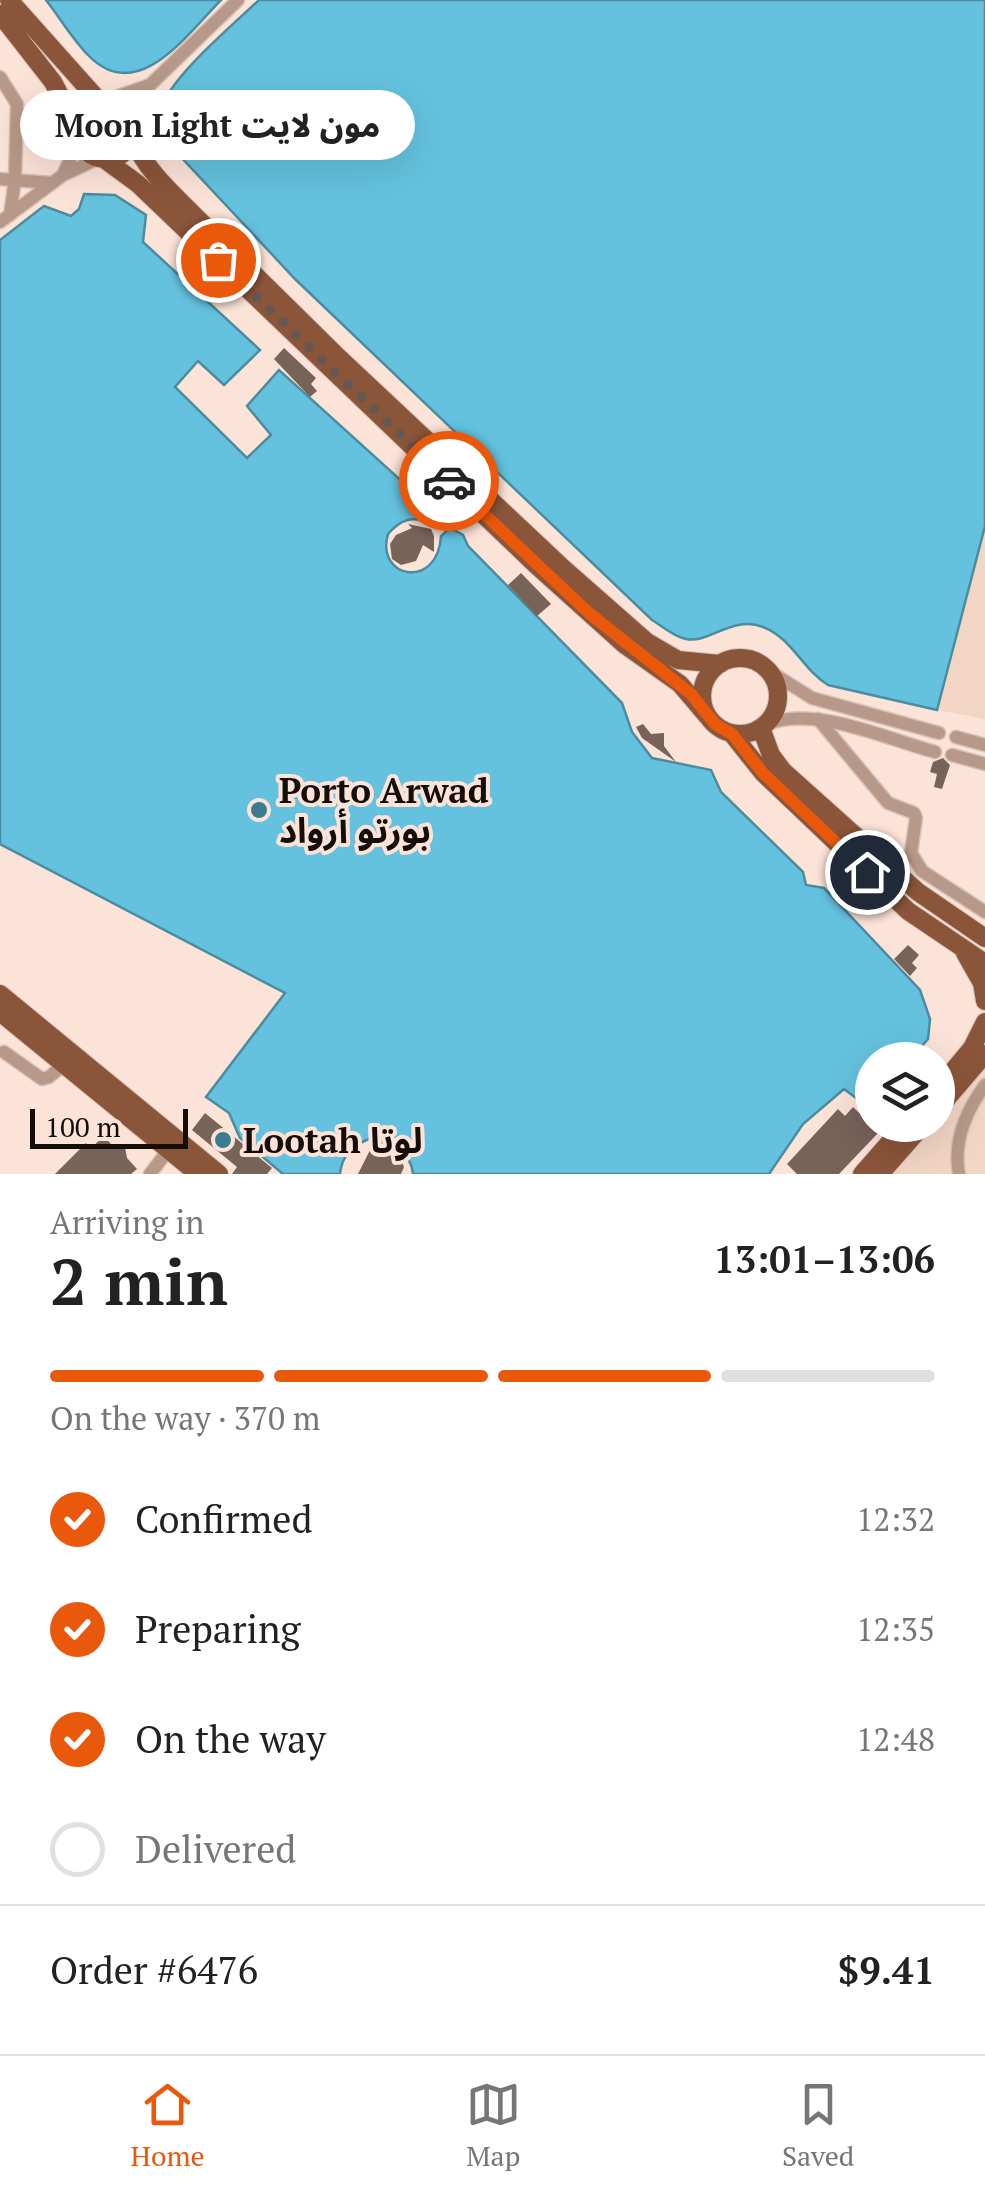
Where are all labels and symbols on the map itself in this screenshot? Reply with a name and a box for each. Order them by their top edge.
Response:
callout: Moon Light مون لايت [21,90,416,160]
pin [176,218,261,303]
courier [399,431,499,531]
place label: Porto Arwad بورتو أرواد [279,767,489,853]
marker: Porto Arwad بورتو أرواد [248,799,270,821]
pin [825,830,910,915]
scale bar [30,1104,188,1148]
place label: Lootah لوتا [243,1117,423,1163]
marker: Lootah لوتا [212,1129,234,1151]

